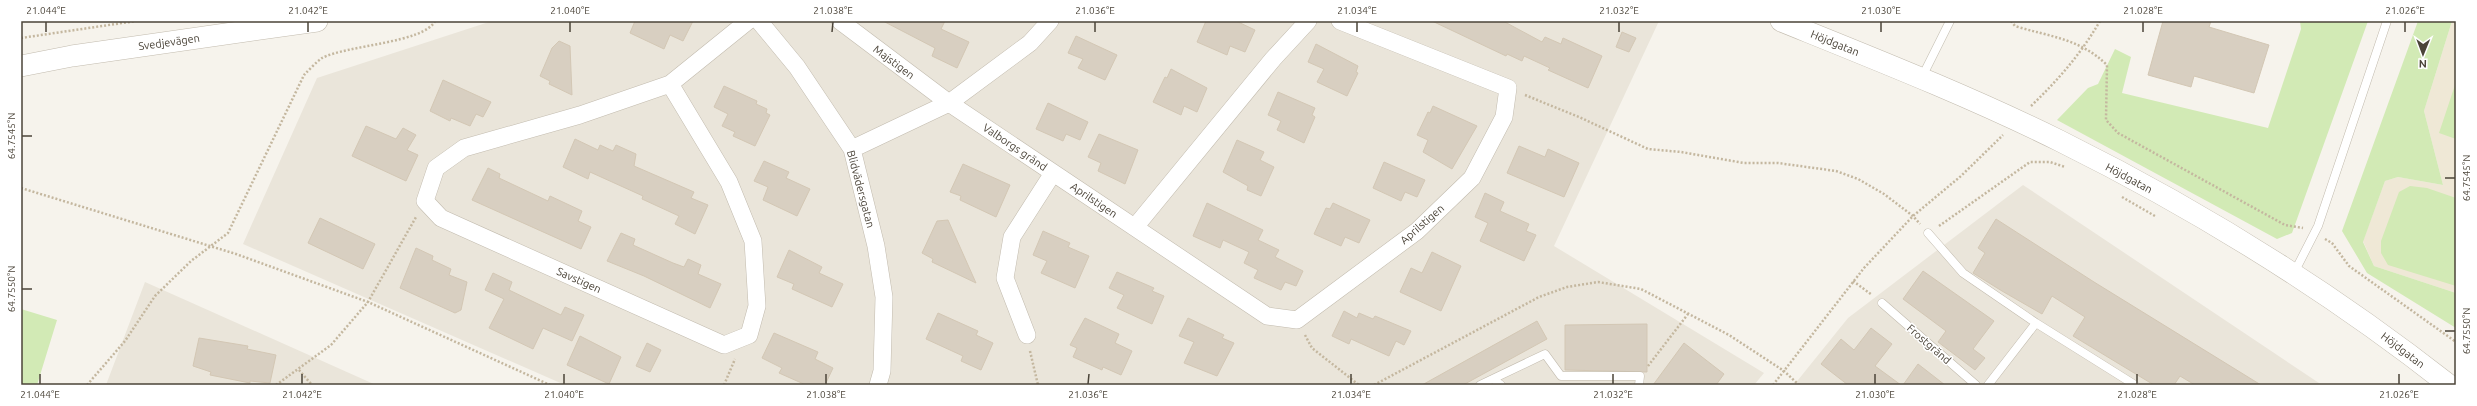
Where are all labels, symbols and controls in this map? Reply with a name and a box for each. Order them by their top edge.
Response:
text: 21.044°E [26,5,66,16]
text: 21.042°E [288,5,328,16]
text: 21.040°E [550,5,590,16]
text: 21.038°E [813,5,853,16]
text: 21.036°E [1075,5,1115,16]
text: 21.034°E [1337,5,1377,16]
text: 21.032°E [1599,5,1639,16]
text: 21.030°E [1861,5,1901,16]
text: 21.028°E [2123,5,2163,16]
text: 21.026°E [2385,5,2425,16]
street label: Höjdgatan [1809,28,1861,58]
street label: Svedjevägen [138,32,200,52]
north arrow [2403,34,2443,74]
street label: Majstigen [871,43,917,81]
text: N [2419,58,2427,70]
text: 64.7545°N [6,113,17,159]
street label: Valborgs gränd [981,121,1049,173]
street label: Blidvädersgatan [845,149,877,229]
text: 64.7545°N [2461,155,2472,201]
street label: Höjdgatan [2103,161,2155,195]
street label: Aprilstigen [1068,180,1120,220]
street label: Aprilstigen [1398,202,1446,246]
street label: Savstigen [555,265,603,295]
text: 64.7550°N [6,266,17,312]
text: 64.7550°N [2461,308,2472,354]
street label: Frostgränd [1905,322,1953,366]
street label: Höjdgatan [2379,330,2427,370]
text: 21.044°E [20,389,60,400]
text: 21.042°E [282,389,322,400]
text: 21.040°E [544,389,584,400]
text: 21.038°E [806,389,846,400]
text: 21.036°E [1068,389,1108,400]
text: 21.034°E [1331,389,1371,400]
text: 21.032°E [1593,389,1633,400]
text: 21.030°E [1855,389,1895,400]
text: 21.028°E [2117,389,2157,400]
text: 21.026°E [2379,389,2419,400]

